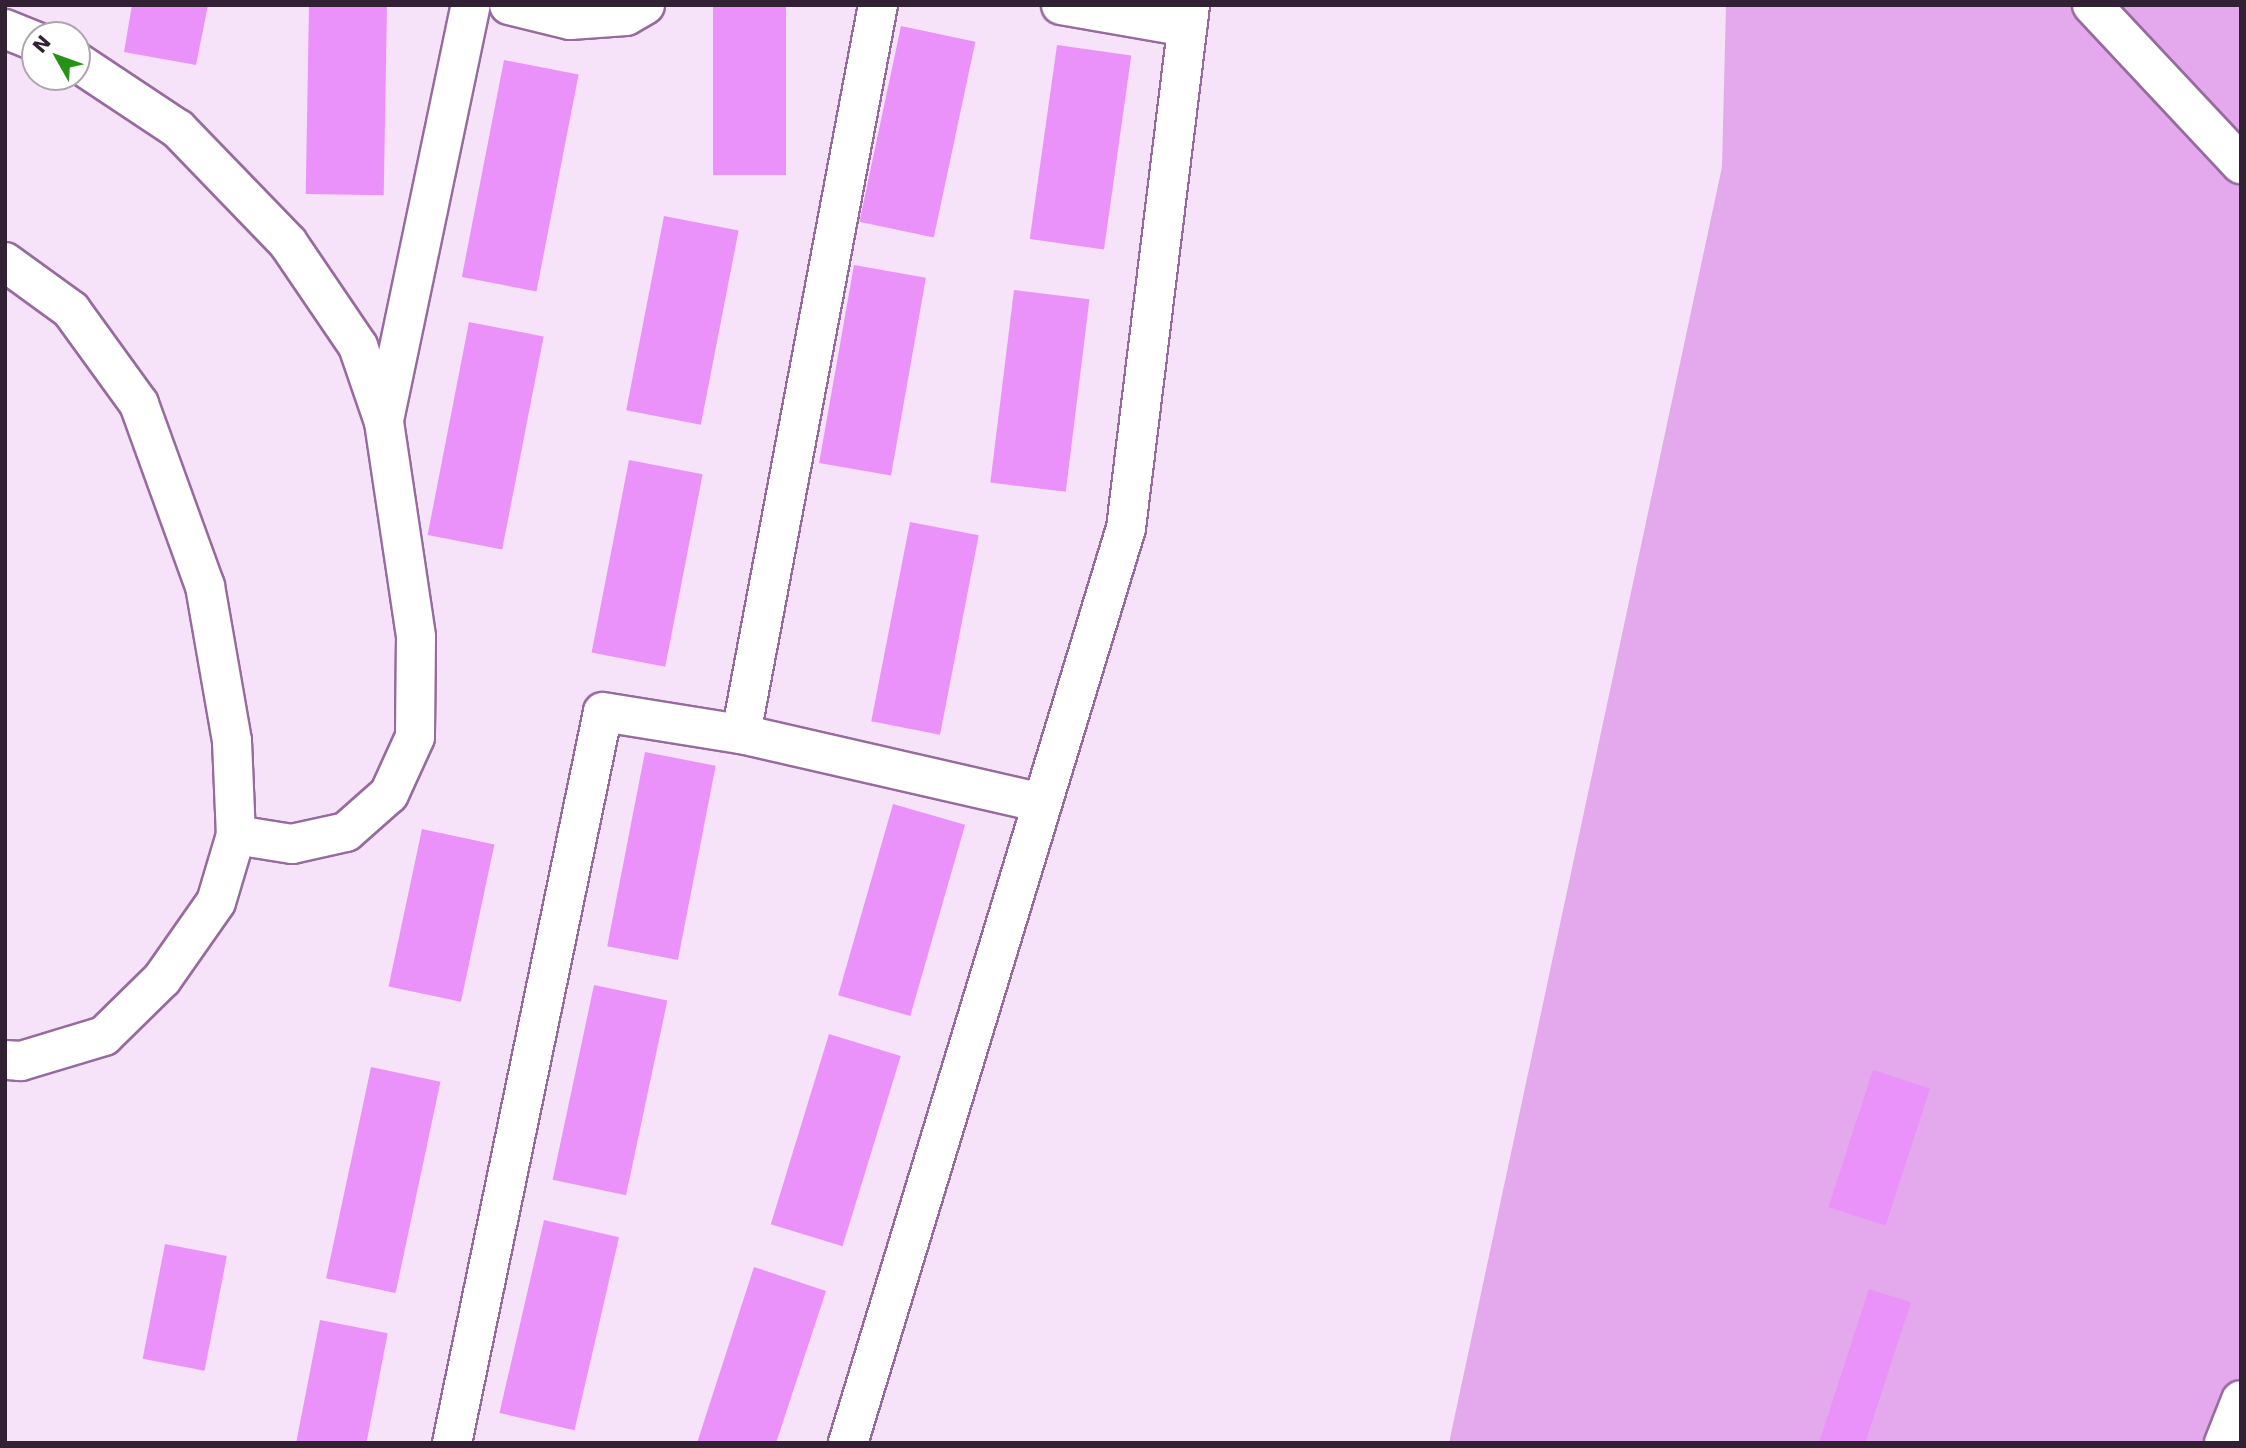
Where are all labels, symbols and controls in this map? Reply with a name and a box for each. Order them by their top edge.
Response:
north arrow [21,21,91,91]
text: N [28,31,55,57]

